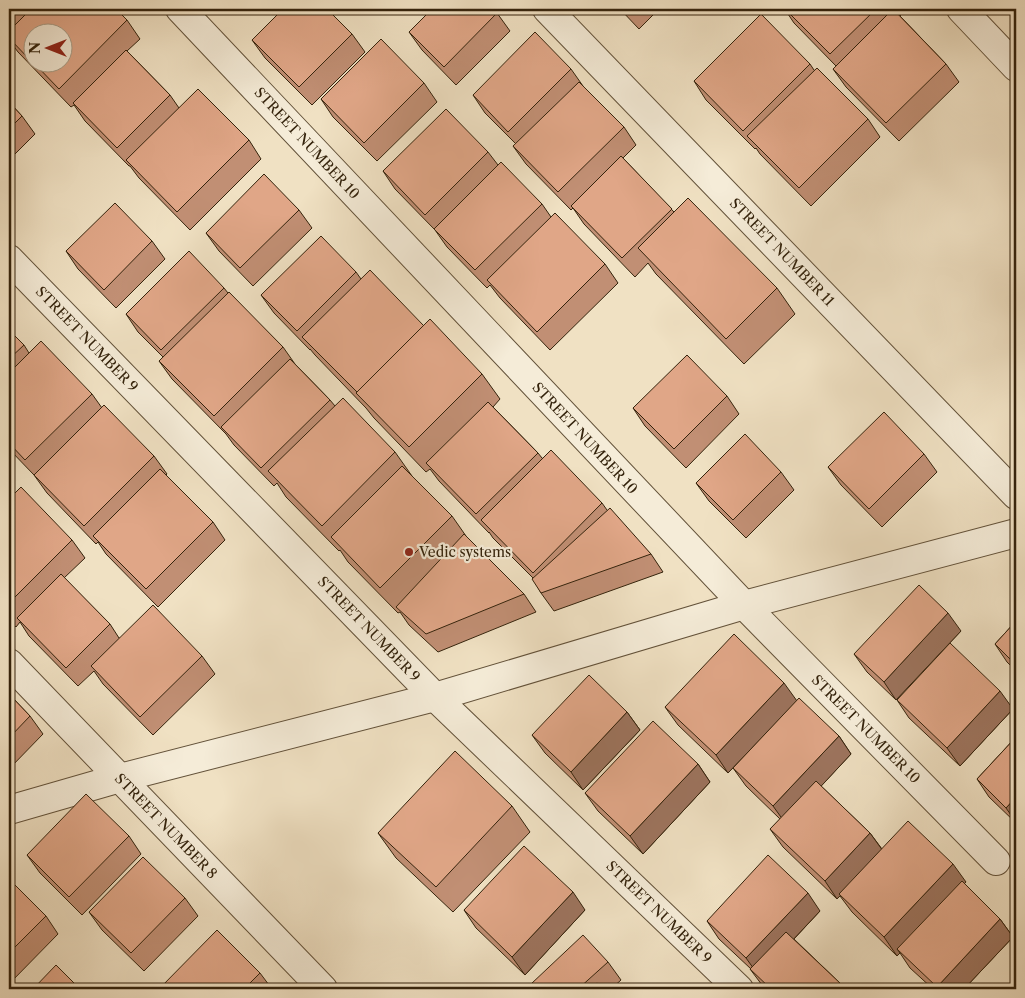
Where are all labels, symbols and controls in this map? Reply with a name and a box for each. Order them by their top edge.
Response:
north arrow [22,22,72,72]
text: N [26,42,44,54]
street label: STREET NUMBER 10 [251,83,364,203]
street label: STREET NUMBER 11 [726,194,838,310]
street label: STREET NUMBER 9 [32,282,142,396]
street label: STREET NUMBER 10 [529,378,642,498]
place label: Vedic systems [418,543,511,561]
marker: Vedic systems [403,546,415,558]
street label: STREET NUMBER 9 [314,572,424,686]
street label: STREET NUMBER 10 [808,671,924,787]
street label: STREET NUMBER 8 [111,769,221,883]
street label: STREET NUMBER 9 [602,857,716,967]

